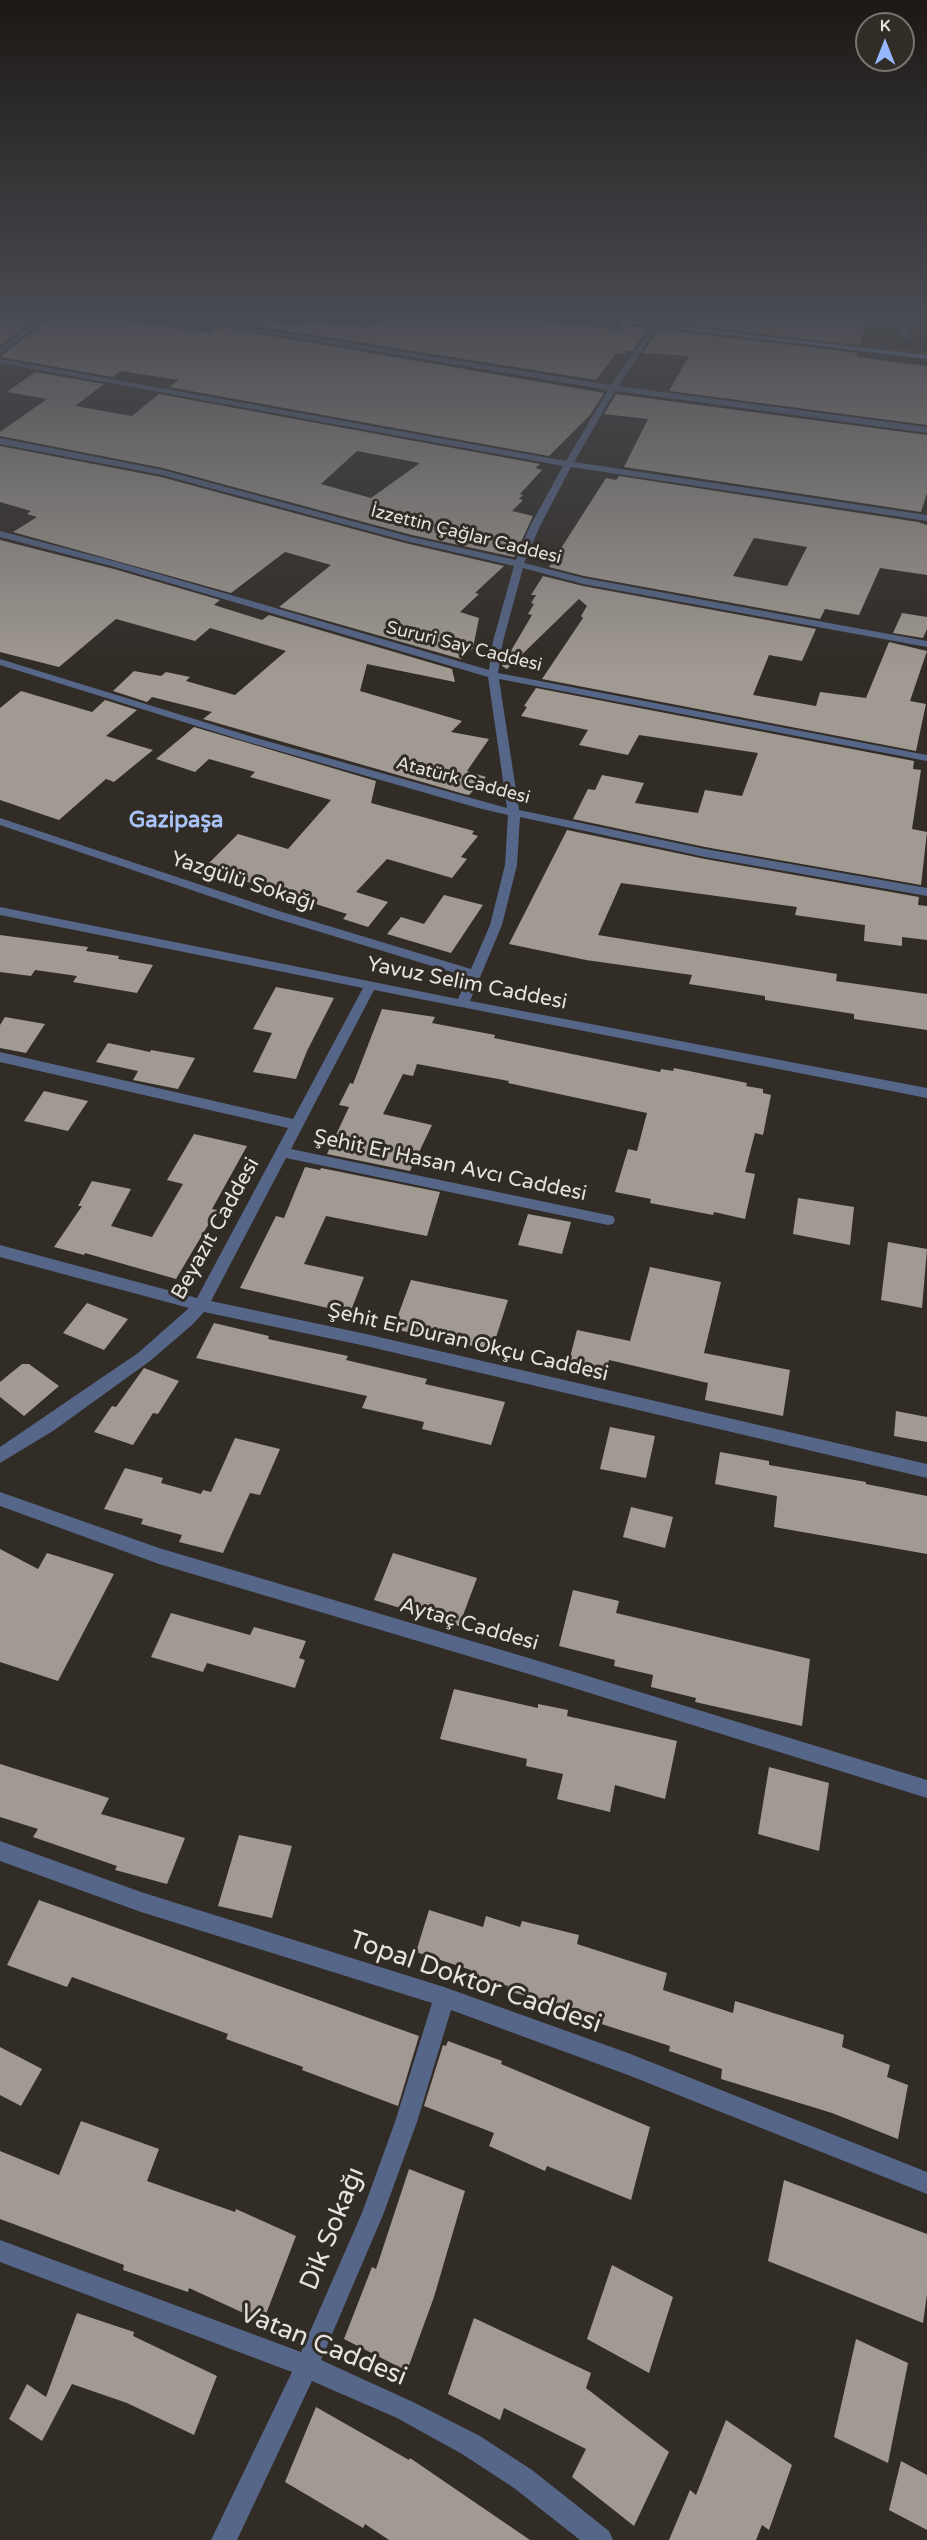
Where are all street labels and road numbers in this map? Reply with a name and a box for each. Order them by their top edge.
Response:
street label: İzzettin Çağlar Caddesi [368,501,564,569]
street label: Sururi Say Caddesi [384,617,544,677]
street label: Atatürk Caddesi [394,753,532,809]
street label: Yazgülü Sokağı [167,847,319,917]
street label: Yavuz Selim Caddesi [365,952,569,1016]
street label: Şehit Er Hasan Avcı Caddesi [311,1125,589,1207]
street label: Beyazıt Caddesi [167,1154,265,1304]
street label: Şehit Er Duran Okçu Caddesi [325,1298,611,1388]
street label: Aytaç Caddesi [397,1593,541,1657]
street label: Topal Doktor Caddesi [345,1925,605,2041]
street label: Dik Sokağı [294,2163,372,2295]
street label: Vatan Caddesi [235,2298,411,2394]

